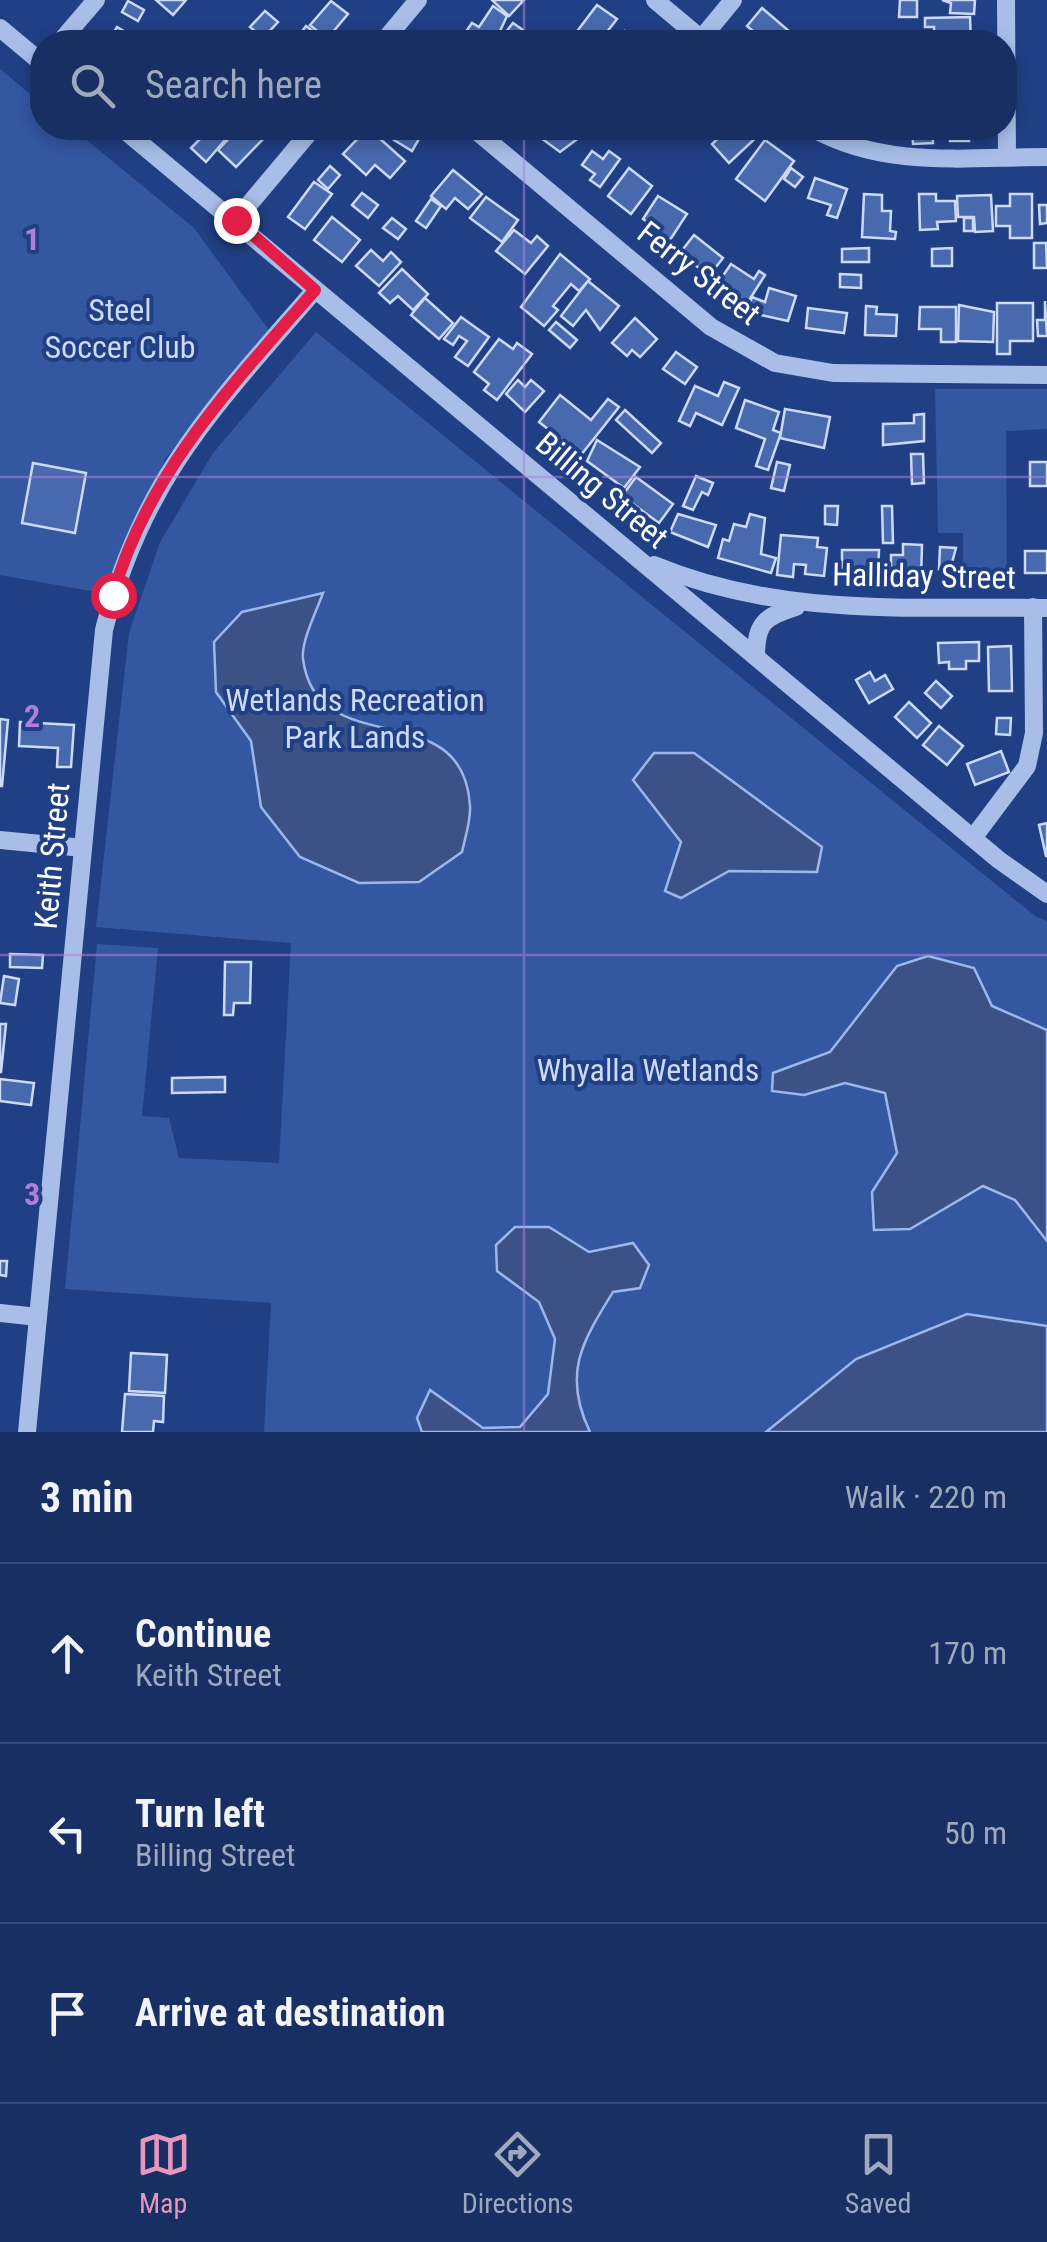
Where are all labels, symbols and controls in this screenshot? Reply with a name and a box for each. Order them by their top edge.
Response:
search box [30,30,1017,140]
icon: search [65,58,120,113]
text: Search here [145,63,322,107]
route end [214,198,260,244]
street label: Ferry Street [630,213,768,333]
text: 1 [24,220,40,258]
park label: Steel Soccer Club [44,291,196,366]
street label: Billing Street [528,424,676,556]
street label: Halliday Street [832,555,1016,597]
route start [91,573,137,619]
park label: Wetlands Recreation Park Lands [225,681,485,756]
text: 2 [24,697,40,735]
street label: Keith Street [27,781,77,931]
park label: Whyalla Wetlands [537,1051,759,1089]
text: 3 [24,1175,40,1213]
text: 3 min [40,1473,133,1522]
text: Walk · 220 m [845,1478,1007,1516]
text: Continue [135,1612,271,1656]
icon: ahead [40,1626,95,1681]
text: 170 m [928,1634,1007,1672]
text: Keith Street [135,1656,282,1694]
text: Turn left [135,1792,265,1836]
icon: left [40,1806,95,1861]
text: 50 m [944,1814,1007,1852]
text: Billing Street [135,1836,295,1874]
icon: arrive [40,1986,95,2041]
text: Arrive at destination [135,1991,445,2035]
tab: Map [136,2127,191,2220]
tab: Directions [462,2127,574,2220]
tab: Saved [845,2127,911,2220]

